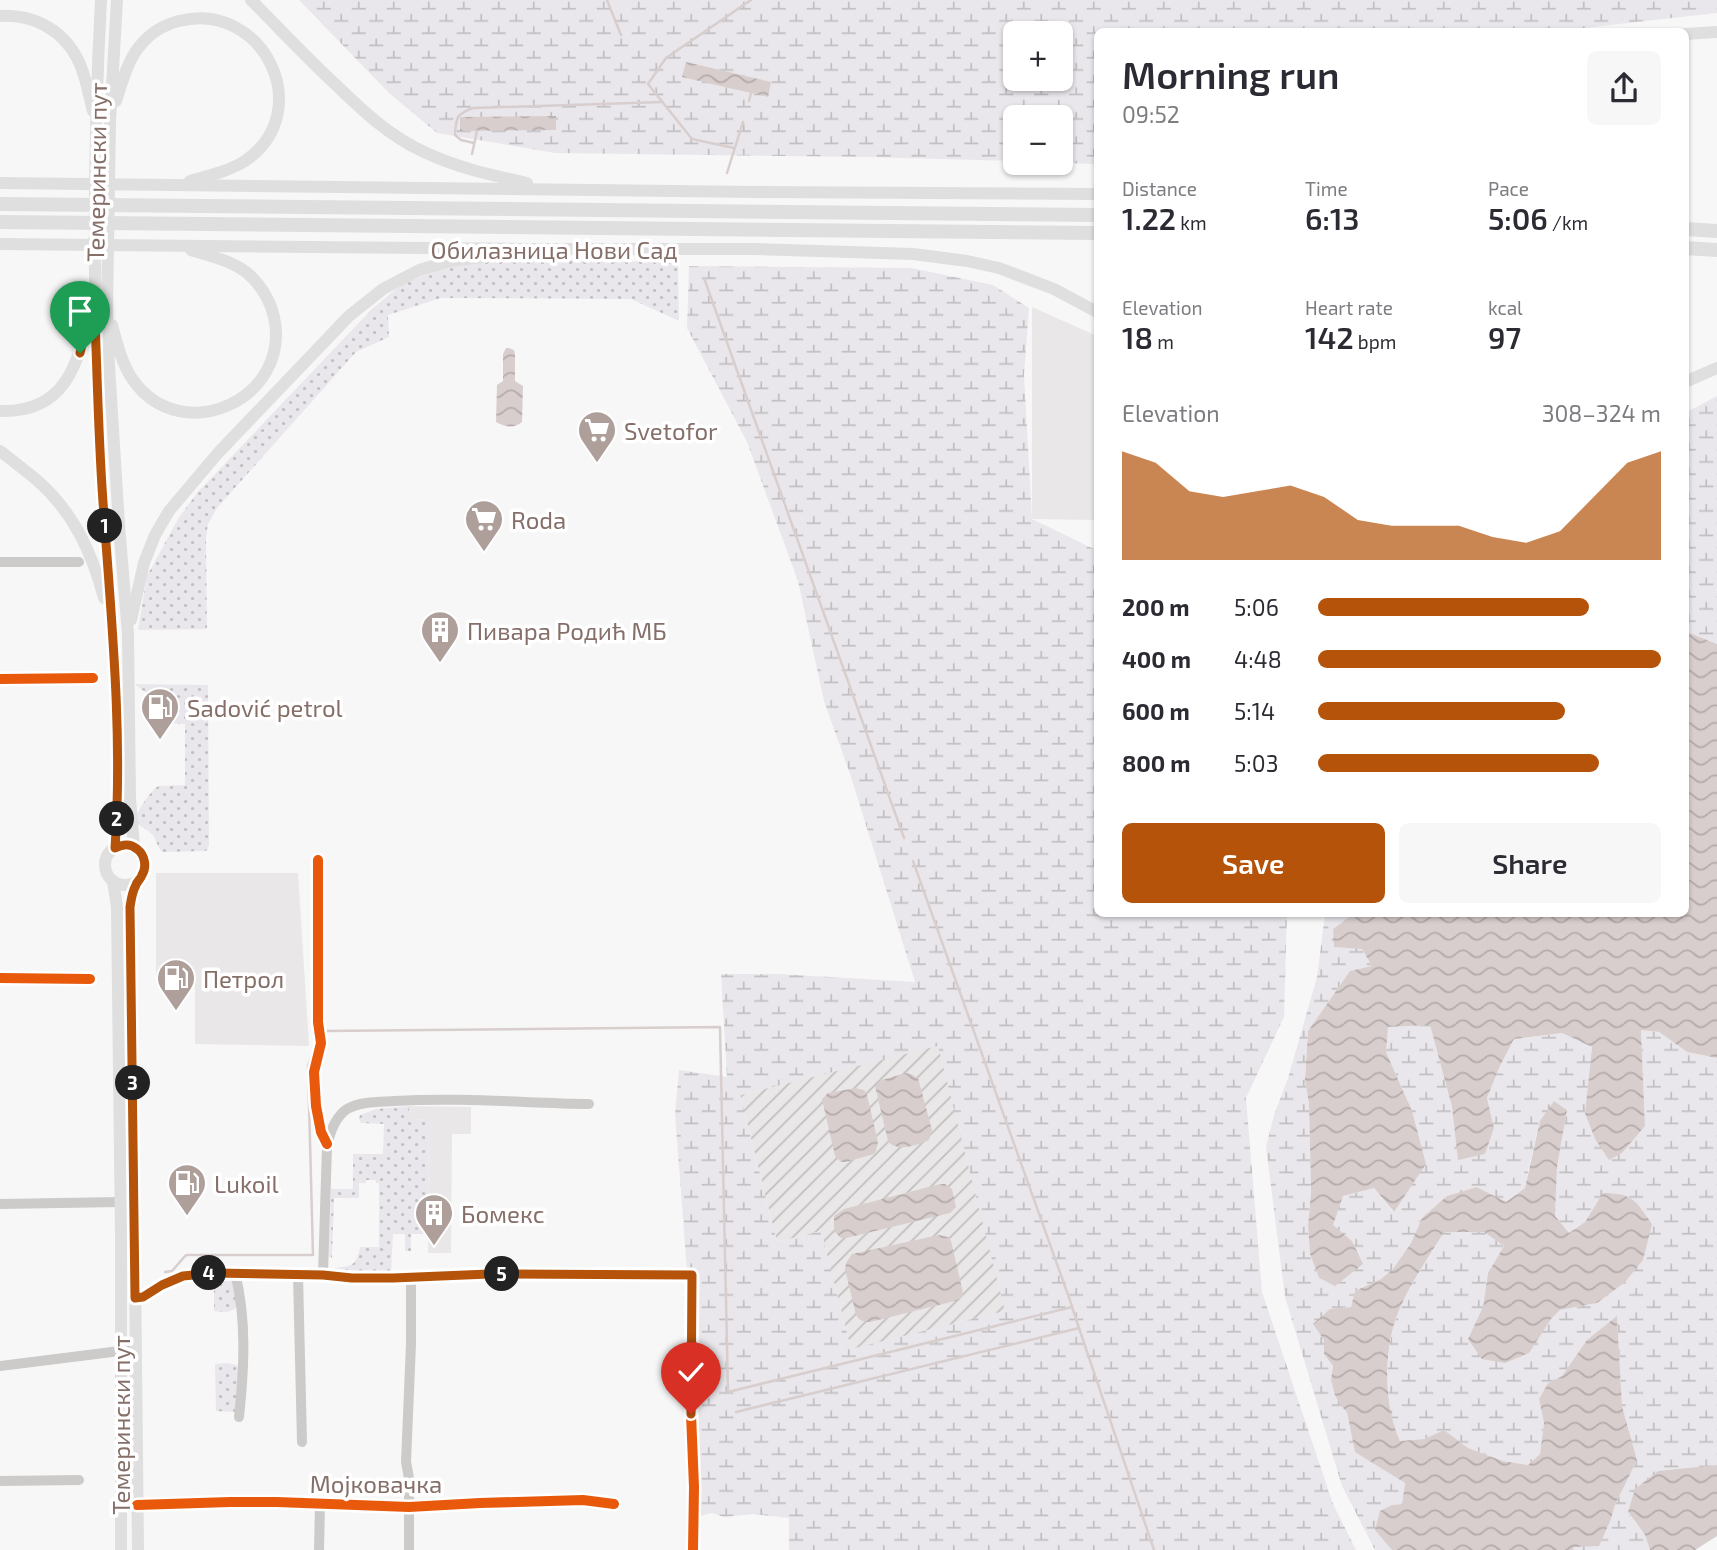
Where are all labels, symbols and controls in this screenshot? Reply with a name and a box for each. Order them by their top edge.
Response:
map controls [1003,21,1073,175]
button: + [1003,21,1073,91]
text: Morning run [1122,51,1340,97]
button: share [1587,51,1661,125]
street label: Темерински пут [80,82,113,262]
text: 09:52 [1122,100,1180,128]
button: − [1003,105,1073,175]
text: Distance [1122,177,1197,200]
text: Time [1305,177,1348,200]
text: Pace [1488,177,1529,200]
text: 1.22 [1122,200,1176,236]
text: 6:13 [1305,200,1359,236]
text: 5:06 [1488,200,1548,236]
text: km [1176,211,1207,234]
text: /km [1548,211,1588,234]
street label: Обилазница Нови Сад [431,235,677,264]
pin [50,281,110,353]
icon: arrive [61,292,99,330]
text: Elevation [1122,296,1203,319]
text: Heart rate [1305,296,1393,319]
text: kcal [1488,296,1523,319]
text: 18 [1122,319,1153,355]
text: 142 [1305,319,1354,355]
text: 97 [1488,319,1521,355]
text: m [1153,330,1174,353]
text: bpm [1354,330,1396,353]
text: Elevation [1122,399,1220,427]
text: 308–324 m [1542,399,1661,427]
supermarket icon: Svetofor [576,409,618,464]
place label: Svetofor [624,416,718,445]
supermarket icon: Roda [463,498,505,553]
place label: Roda [511,505,566,534]
pin: 1 [88,508,122,544]
text: 1 [100,514,109,537]
text: 200 m [1122,593,1190,621]
text: 5:06 [1234,593,1279,621]
building icon: Пивара Родић МБ [419,609,461,664]
place label: Пивара Родић МБ [467,616,667,645]
text: 400 m [1122,645,1191,673]
text: 4:48 [1234,645,1282,673]
fuel station icon: Sadović petrol [139,686,181,741]
place label: Sadović petrol [187,693,343,722]
text: 600 m [1122,697,1190,725]
text: 5:14 [1234,697,1275,725]
text: 800 m [1122,749,1191,777]
text: 5:03 [1234,749,1278,777]
pin: 2 [100,802,134,836]
text: 2 [111,807,122,830]
button: Save [1122,823,1385,903]
button: Share [1399,823,1661,903]
fuel station icon: Петрол [155,957,197,1012]
place label: Петрол [203,964,284,993]
pin: 3 [116,1066,150,1100]
text: 3 [127,1071,138,1094]
fuel station icon: Lukoil [166,1162,208,1217]
place label: Lukoil [214,1169,279,1198]
building icon: Бомекс [413,1192,455,1247]
place label: Бомекс [461,1199,545,1228]
pin: 4 [192,1256,227,1290]
pin: 5 [484,1256,520,1292]
text: 4 [202,1261,215,1284]
text: 5 [496,1262,507,1285]
street label: Темерински пут [106,1335,136,1515]
pin [661,1342,721,1414]
icon: check [672,1353,710,1391]
street label: Мојковачка [310,1469,442,1498]

